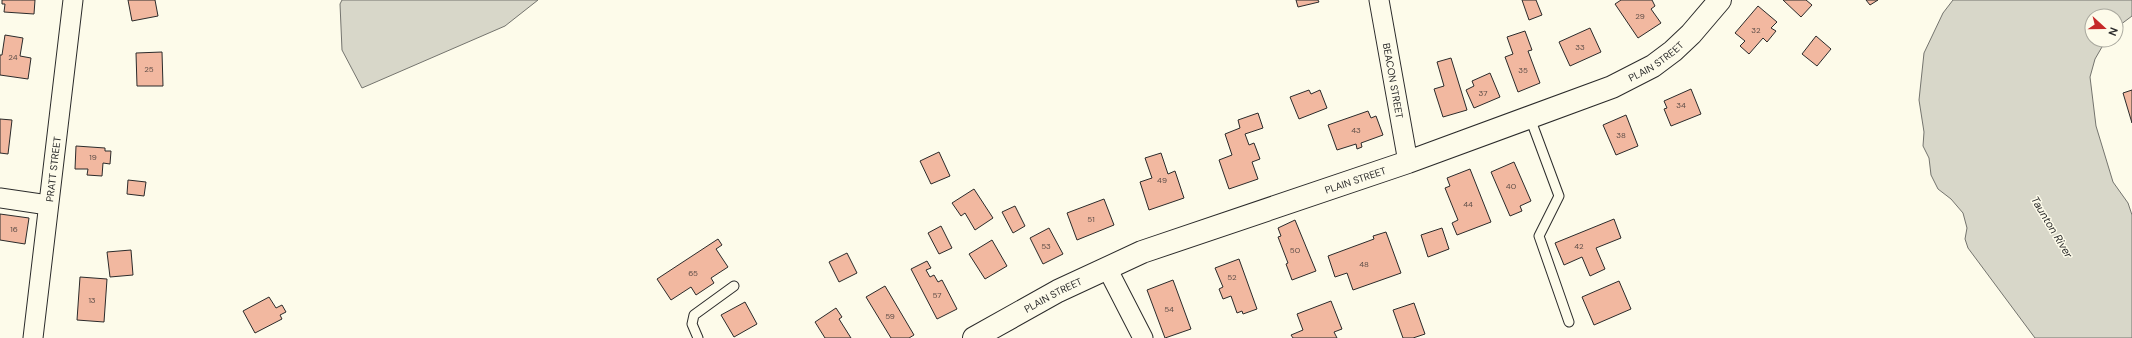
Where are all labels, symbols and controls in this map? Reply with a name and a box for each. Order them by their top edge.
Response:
north arrow [2084,8,2124,48]
house number: 29 [1635,11,1645,21]
house number: 32 [1751,25,1761,35]
text: N [2105,25,2121,38]
street label: PLAIN STREET [1626,38,1687,85]
street label: BEACON STREET [1380,42,1406,120]
house number: 33 [1575,42,1585,52]
house number: 24 [8,52,18,62]
house number: 25 [144,64,154,74]
house number: 35 [1518,65,1528,75]
house number: 37 [1479,88,1487,98]
house number: 34 [1676,100,1686,110]
house number: 43 [1351,125,1361,135]
house number: 38 [1616,130,1626,140]
street label: PRATT STREET [43,135,64,203]
house number: 19 [89,152,97,162]
street label: PLAIN STREET [1323,164,1388,197]
house number: 49 [1157,175,1167,185]
house number: 40 [1506,181,1517,191]
water label: Taunton River [2028,194,2076,261]
house number: 44 [1463,199,1473,209]
house number: 51 [1087,214,1095,224]
house number: 16 [10,224,18,234]
house number: 53 [1041,241,1051,251]
house number: 42 [1574,241,1584,251]
house number: 50 [1290,245,1301,255]
house number: 48 [1359,259,1369,269]
house number: 65 [688,268,698,278]
house number: 52 [1227,272,1237,282]
street label: PLAIN STREET [1022,275,1085,316]
house number: 57 [932,290,942,300]
house number: 13 [88,295,96,305]
house number: 54 [1164,304,1174,314]
house number: 59 [885,311,895,321]

